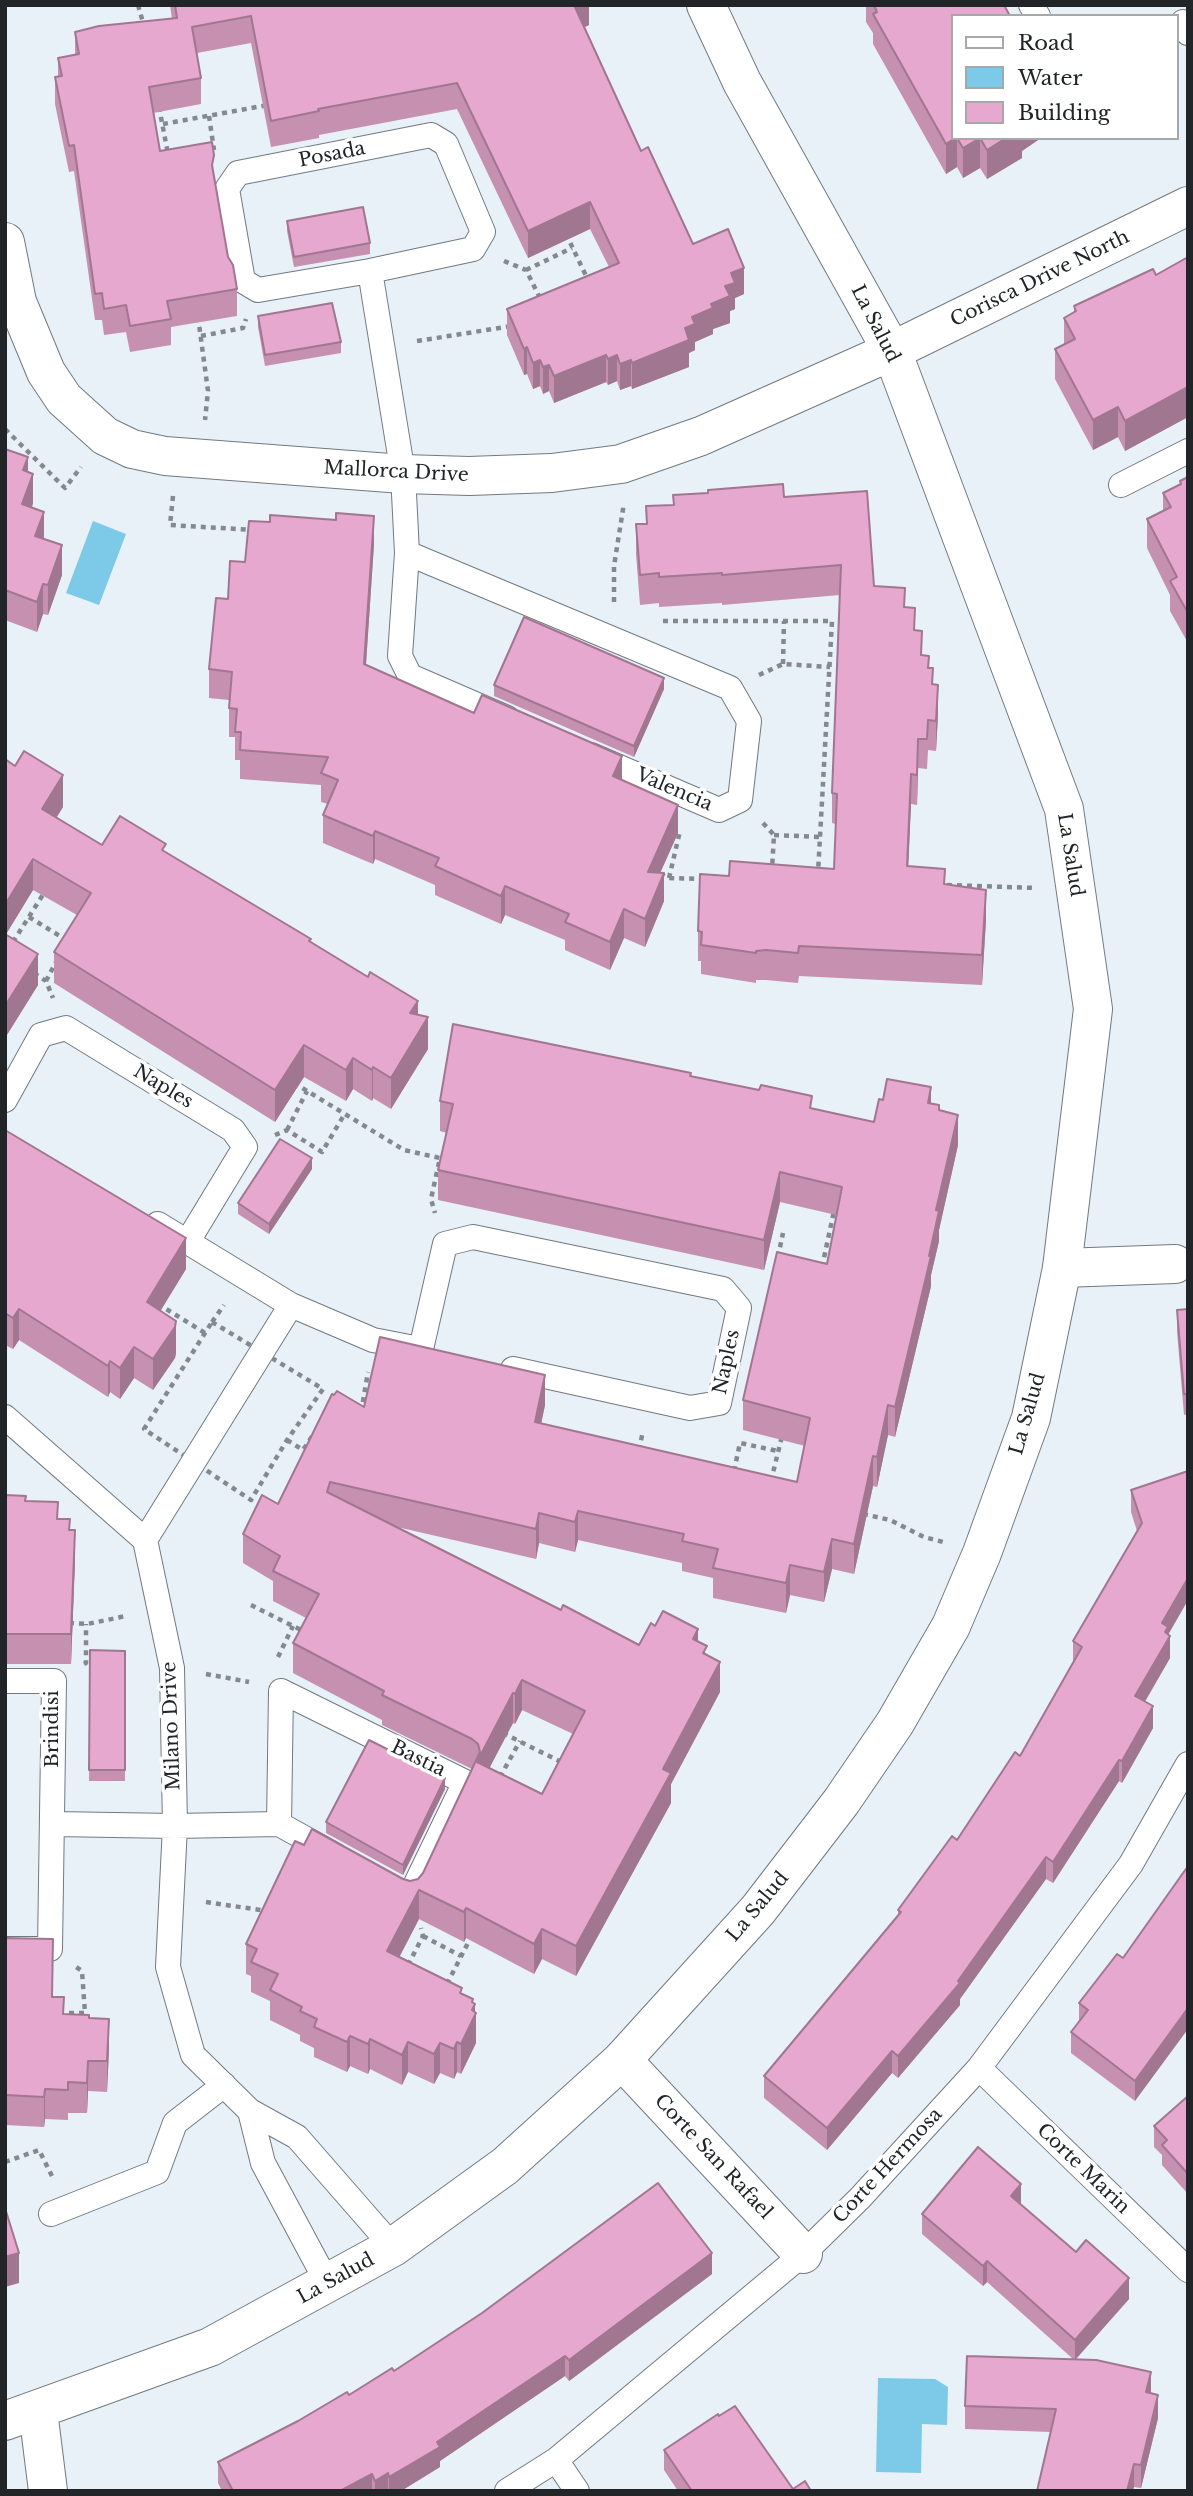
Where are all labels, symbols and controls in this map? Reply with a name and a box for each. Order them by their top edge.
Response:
legend [951,14,1179,140]
text: Road [1018,30,1074,56]
text: Water [1018,65,1082,91]
text: Building [1018,100,1110,126]
street label: Posada [297,137,367,173]
street label: Corisca Drive North [947,226,1133,332]
street label: La Salud [846,281,904,367]
street label: Mallorca Drive [323,457,469,487]
street label: Valencia [632,764,716,816]
street label: La Salud [1052,812,1088,898]
street label: Naples [129,1060,197,1114]
street label: Naples [709,1328,745,1396]
street label: La Salud [1005,1370,1051,1458]
street label: Milano Drive [158,1661,186,1791]
street label: Brindisi [42,1690,64,1768]
street label: Bastia [387,1736,449,1782]
street label: La Salud [722,1867,794,1947]
street label: Corte San Rafael [649,2090,777,2224]
street label: Corte Hermosa [829,2104,947,2228]
street label: Corte Marin [1032,2119,1134,2219]
street label: La Salud [294,2249,378,2309]

